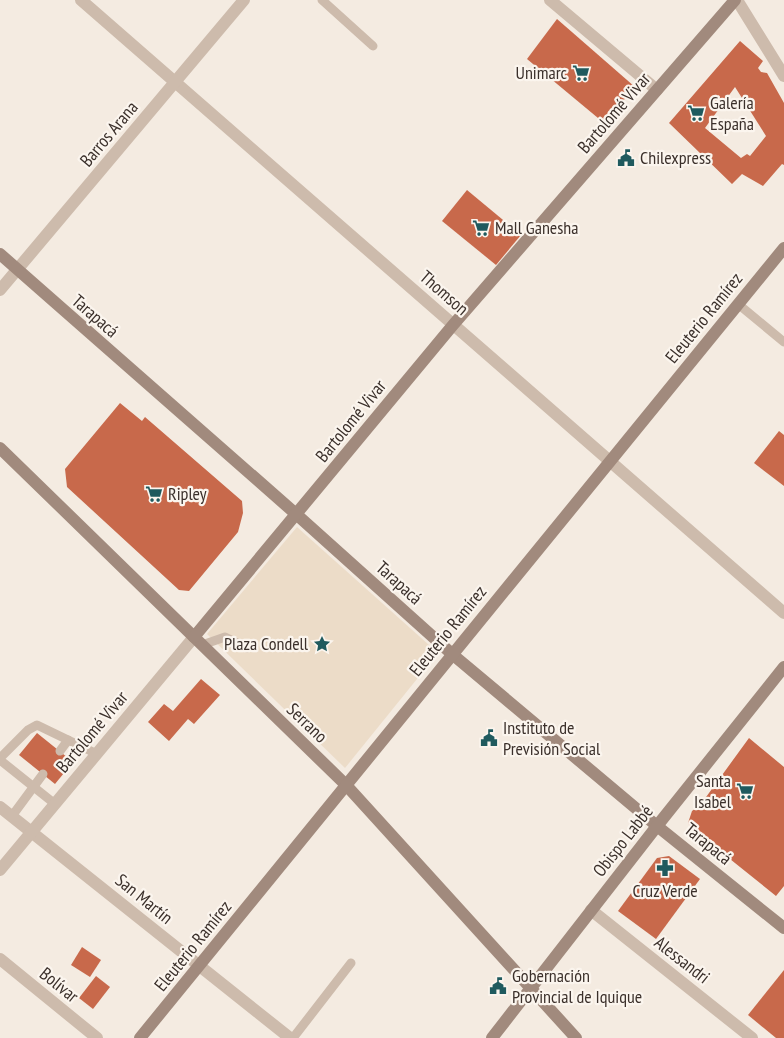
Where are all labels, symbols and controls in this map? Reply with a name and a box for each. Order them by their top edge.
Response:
place label: Unimarc [516,61,568,84]
supermarket icon: Unimarc [571,63,591,83]
street label: Bartolomé Vivar [572,68,655,158]
place label: Galería España [710,91,754,135]
street label: Barros Arana [75,96,143,171]
supermarket icon: Galería España [686,103,706,123]
place label: Chilexpress [640,146,711,169]
public building icon: Chilexpress [616,148,636,168]
place label: Mall Ganesha [495,216,578,239]
supermarket icon: Mall Ganesha [471,218,491,238]
street label: Thomson [415,265,473,320]
street label: Eleuterio Ramírez [660,268,747,368]
street label: Tarapacá [67,289,123,342]
street label: Bartolomé Vivar [310,375,391,467]
place label: Ripley [168,482,207,505]
supermarket icon: Ripley [144,484,164,504]
street label: Tarapacá [371,556,427,609]
street label: Eleuterio Ramírez [404,581,491,681]
place label: Plaza Condell [224,632,309,655]
place icon: Plaza Condell [312,634,332,654]
street label: Bartolomé Vivar [51,686,132,777]
street label: Serrano [282,698,333,748]
place label: Instituto de Previsión Social [503,716,601,760]
public building icon: Instituto de Previsión Social [479,728,499,748]
place label: Santa Isabel [694,769,732,813]
supermarket icon: Santa Isabel [735,781,755,801]
street label: Obispo Labbé [588,800,658,881]
street label: Tarapacá [680,818,737,870]
pharmacy icon: Cruz Verde [655,858,675,878]
street label: San Martín [111,868,178,929]
place label: Cruz Verde [632,879,698,902]
street label: Eleuterio Ramírez [149,896,236,996]
street label: Alessandri [650,931,715,988]
street label: Bolívar [35,962,83,1007]
place label: Gobernación Provincial de Iquique [512,964,642,1008]
public building icon: Gobernación Provincial de Iquique [488,976,508,996]

